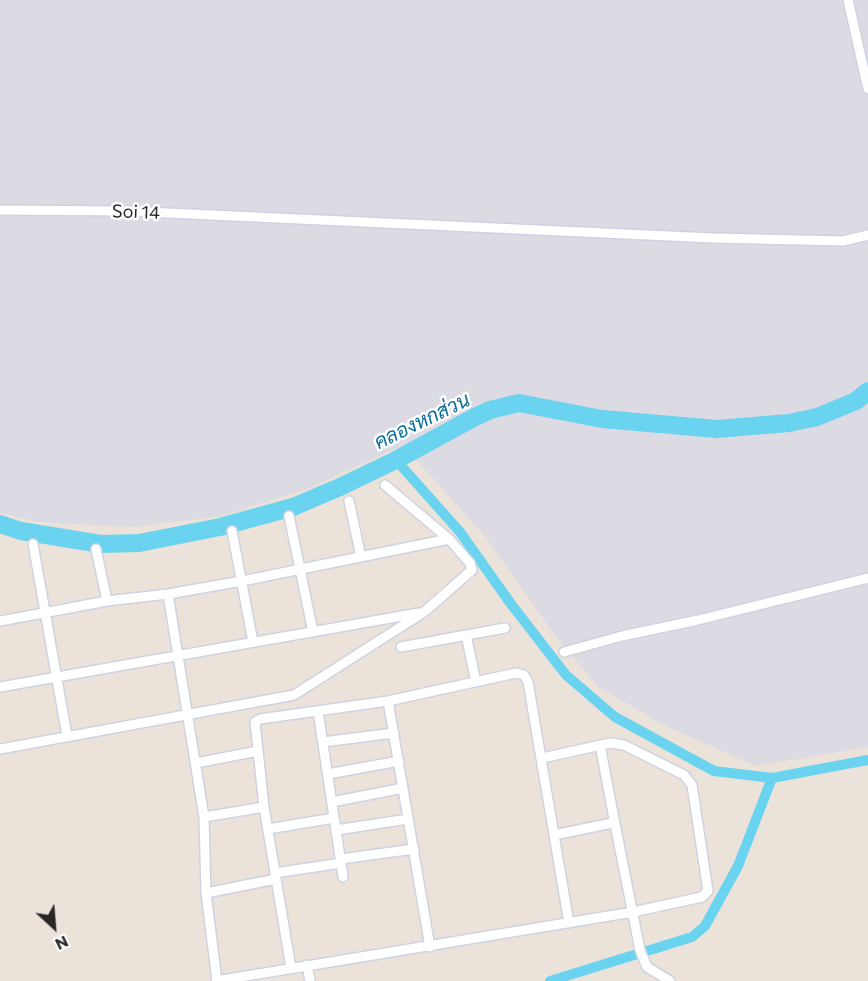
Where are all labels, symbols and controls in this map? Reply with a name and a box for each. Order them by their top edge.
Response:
street label: Soi 14 [112,200,160,224]
water label: คลองหกส่วน [370,388,474,454]
north arrow [24,897,84,957]
text: N [53,932,72,955]

